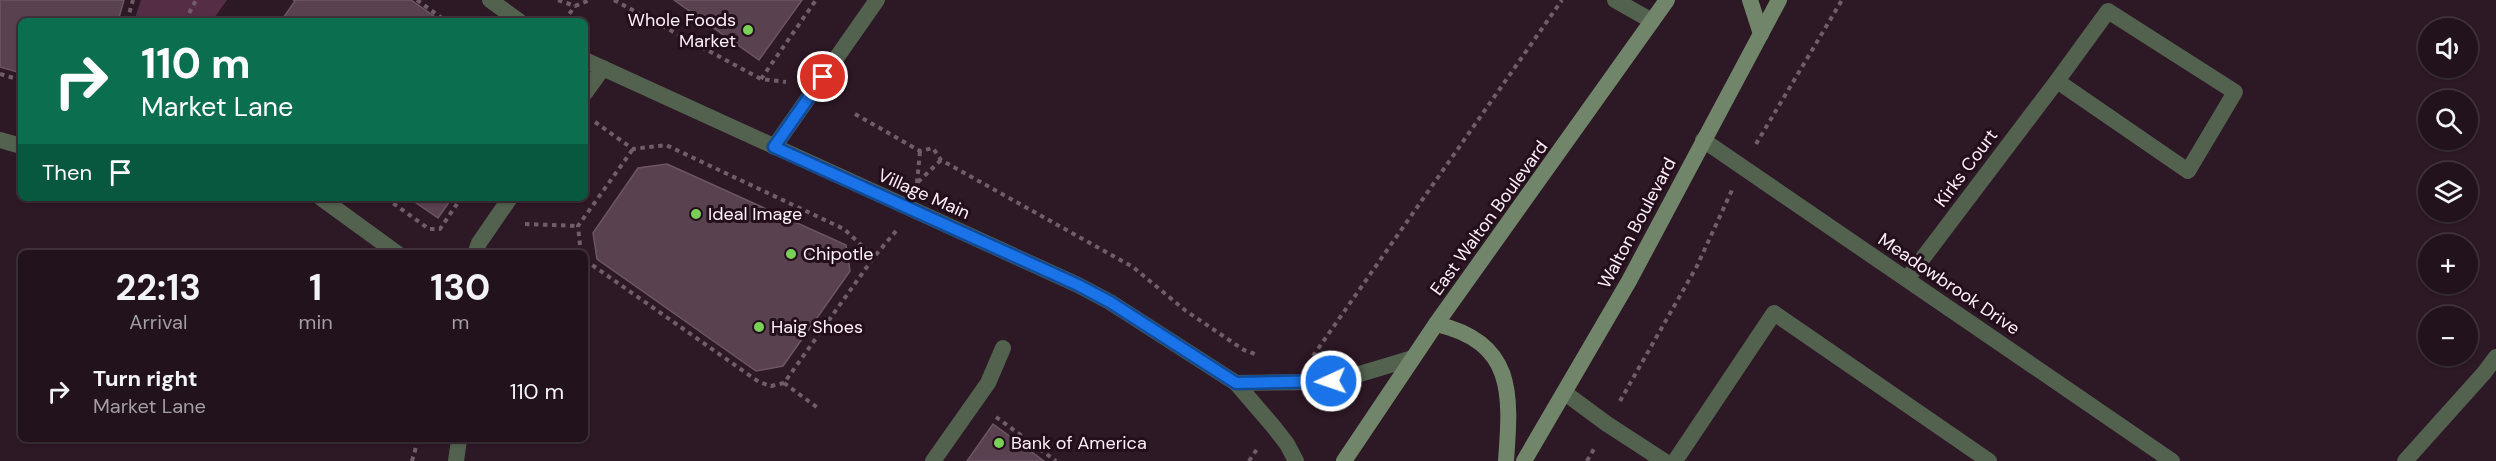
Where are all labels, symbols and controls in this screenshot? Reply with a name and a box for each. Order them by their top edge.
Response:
place label: Whole Foods Market [628,8,736,53]
map controls [2418,18,2478,366]
button: sound [2418,18,2478,78]
marker: Whole Foods Market [741,23,755,37]
text: 110 m [141,36,251,91]
icon: right [42,42,120,120]
pin [797,51,848,102]
icon: arrive [806,60,839,93]
text: Market Lane [141,89,293,124]
button: search [2418,90,2478,150]
street label: Kirks Court [1929,124,2003,212]
street label: East Walton Boulevard [1425,136,1553,300]
street label: Walton Boulevard [1592,153,1682,293]
icon: arrive [104,156,137,189]
text: Then [42,158,92,187]
button: layers [2418,162,2478,222]
street label: Village Main [874,163,974,225]
place label: Ideal Image [708,202,802,226]
marker: Ideal Image [689,207,703,221]
street label: Meadowbrook Drive [1874,228,2024,340]
button: + [2418,234,2478,294]
place label: Chipotle [803,242,873,266]
marker: Chipotle [784,247,798,261]
text: 22:13 [116,264,201,311]
text: 1 [309,264,322,311]
text: 130 [430,264,490,311]
button: − [2418,306,2478,366]
text: Arrival [129,309,187,335]
text: min [299,309,333,335]
text: m [451,309,469,335]
place label: Haig Shoes [771,315,863,339]
marker: Haig Shoes [752,320,766,334]
position arrow [1299,349,1363,413]
text: Turn right [93,364,198,393]
icon: right [42,375,75,408]
text: 110 m [510,377,564,406]
text: Market Lane [93,393,206,419]
place label: Bank of America [1011,431,1147,455]
marker: Bank of America [992,436,1006,450]

